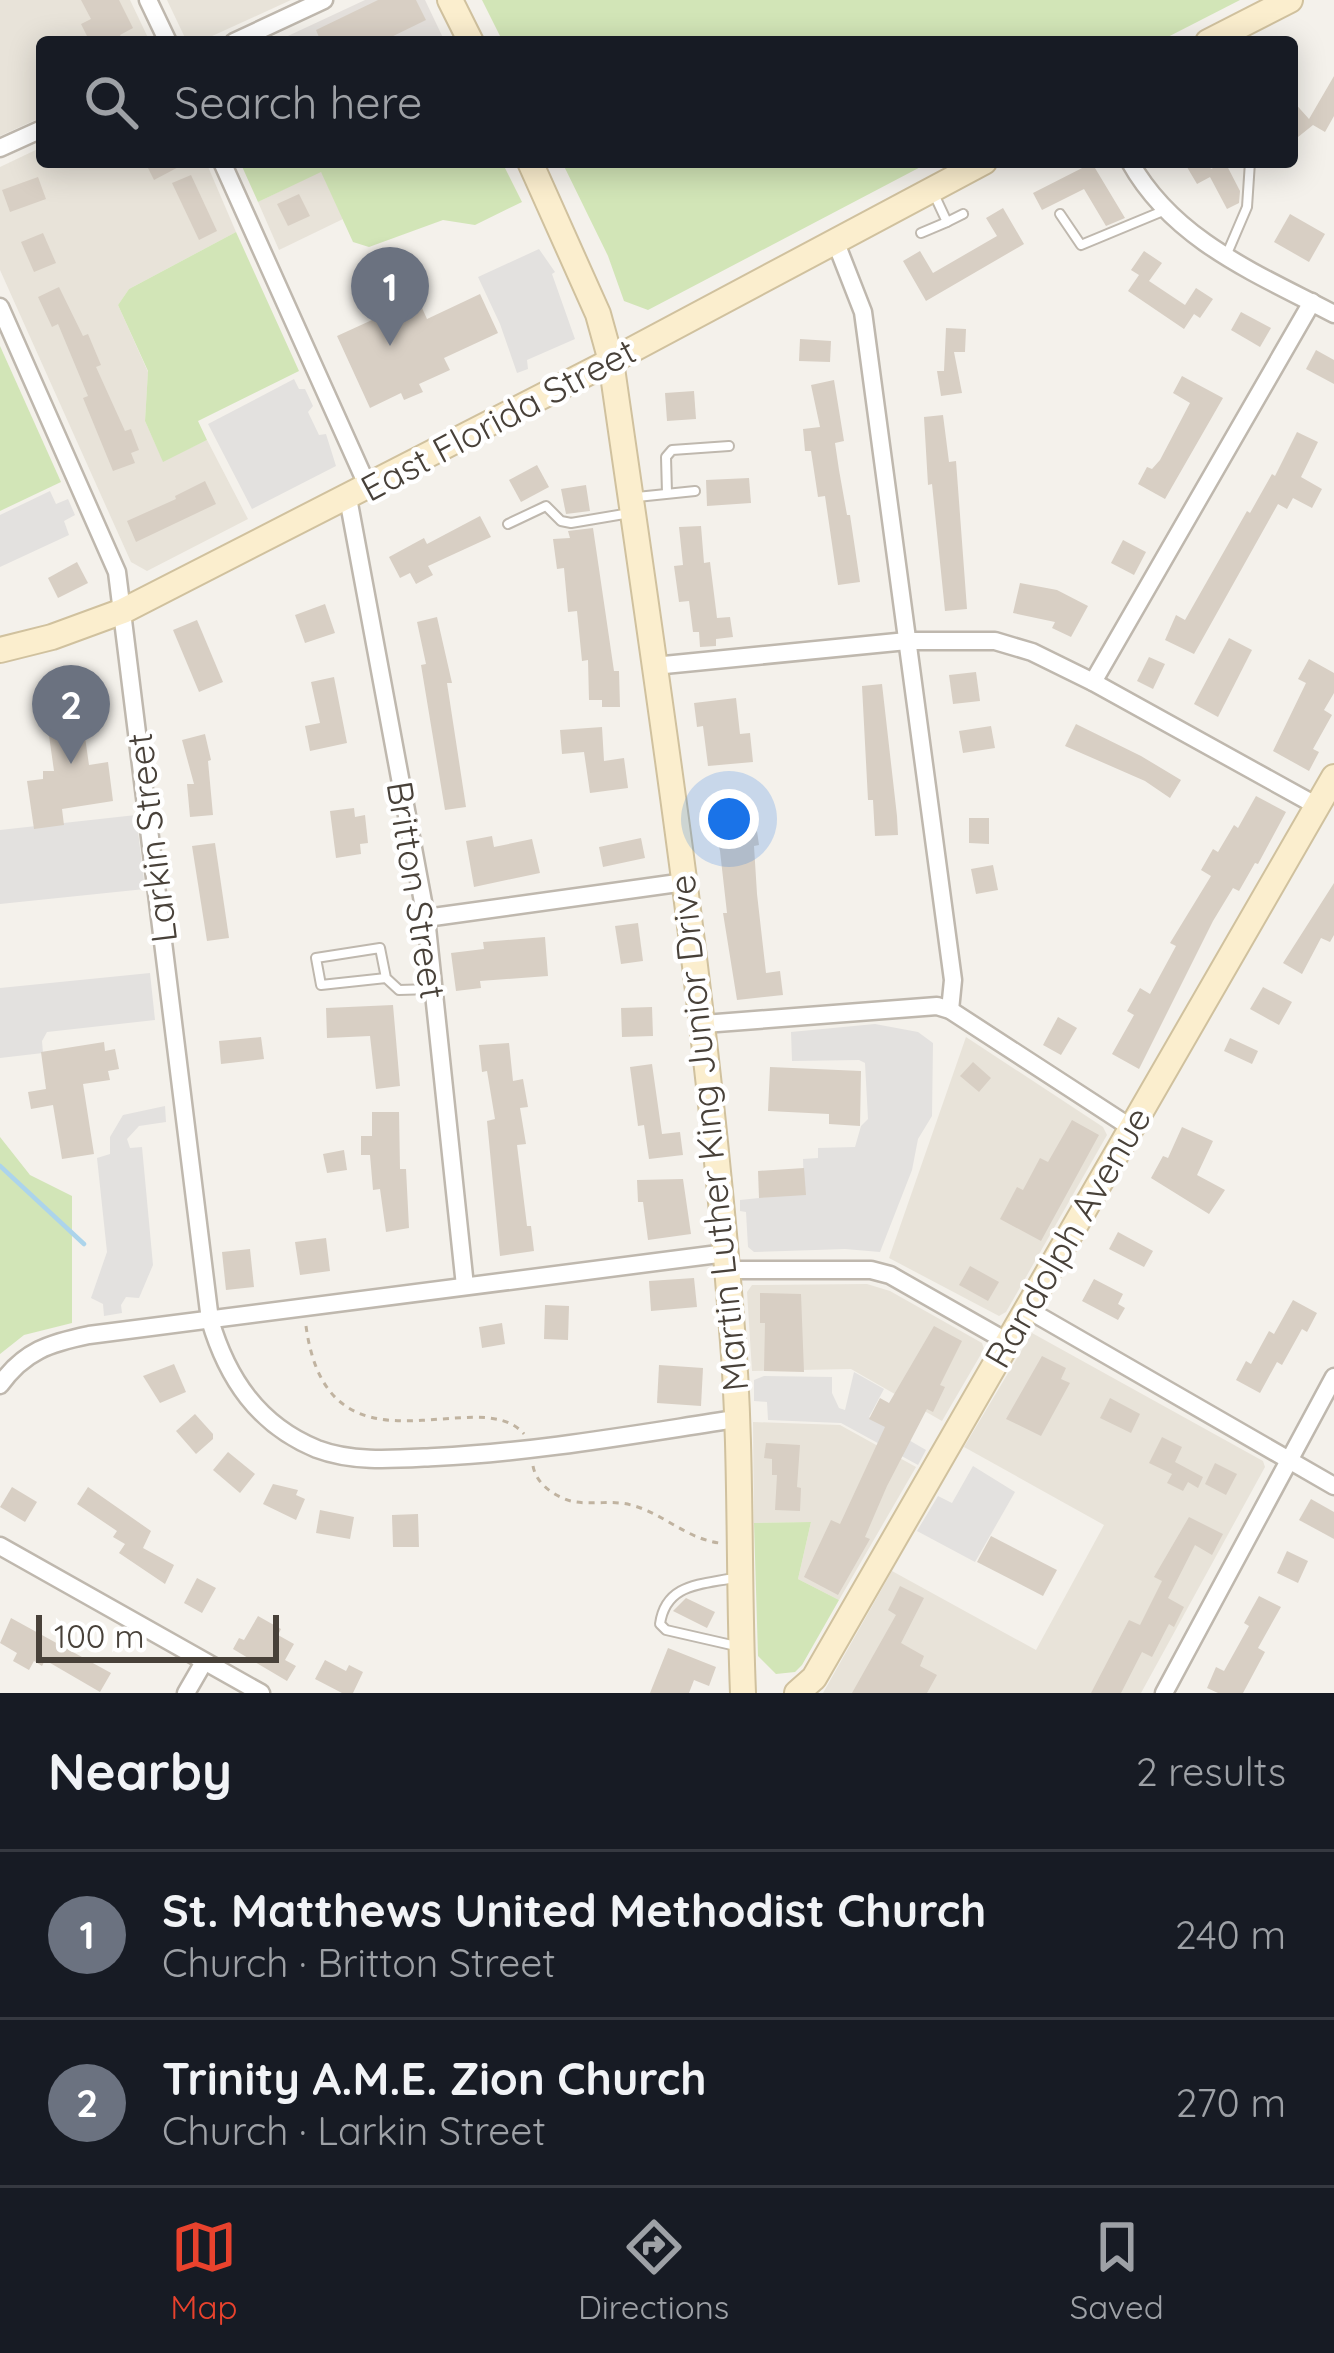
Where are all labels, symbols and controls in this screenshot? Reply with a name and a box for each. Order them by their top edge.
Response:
search box [36,36,1298,168]
icon: search [78,69,144,135]
text: Search here [174,74,422,130]
pin: 1 [351,247,429,346]
street label: East Florida Street [353,328,643,510]
pin: 2 [32,665,110,764]
street label: Larkin Street [116,731,186,945]
street label: Britton Street [378,778,456,1002]
your location [699,789,759,849]
street label: Martin Luther King Junior Drive [658,873,758,1393]
street label: Randolph Avenue [974,1098,1160,1376]
scale bar [36,1609,279,1662]
text: 100 m [54,1615,145,1656]
text: Nearby [48,1739,232,1803]
text: 2 results [1136,1747,1286,1796]
text: St. Matthews United Methodist Church [162,1882,986,1938]
text: 1 [79,1910,95,1959]
text: 240 m [1175,1910,1286,1959]
text: Church · Britton Street [162,1938,556,1987]
text: Trinity A.M.E. Zion Church [162,2050,707,2106]
text: 2 [76,2078,98,2127]
text: 270 m [1176,2078,1286,2127]
text: Church · Larkin Street [162,2106,546,2155]
tab: Map [170,2214,238,2327]
tab: Directions [578,2214,729,2327]
tab: Saved [1070,2214,1164,2327]

